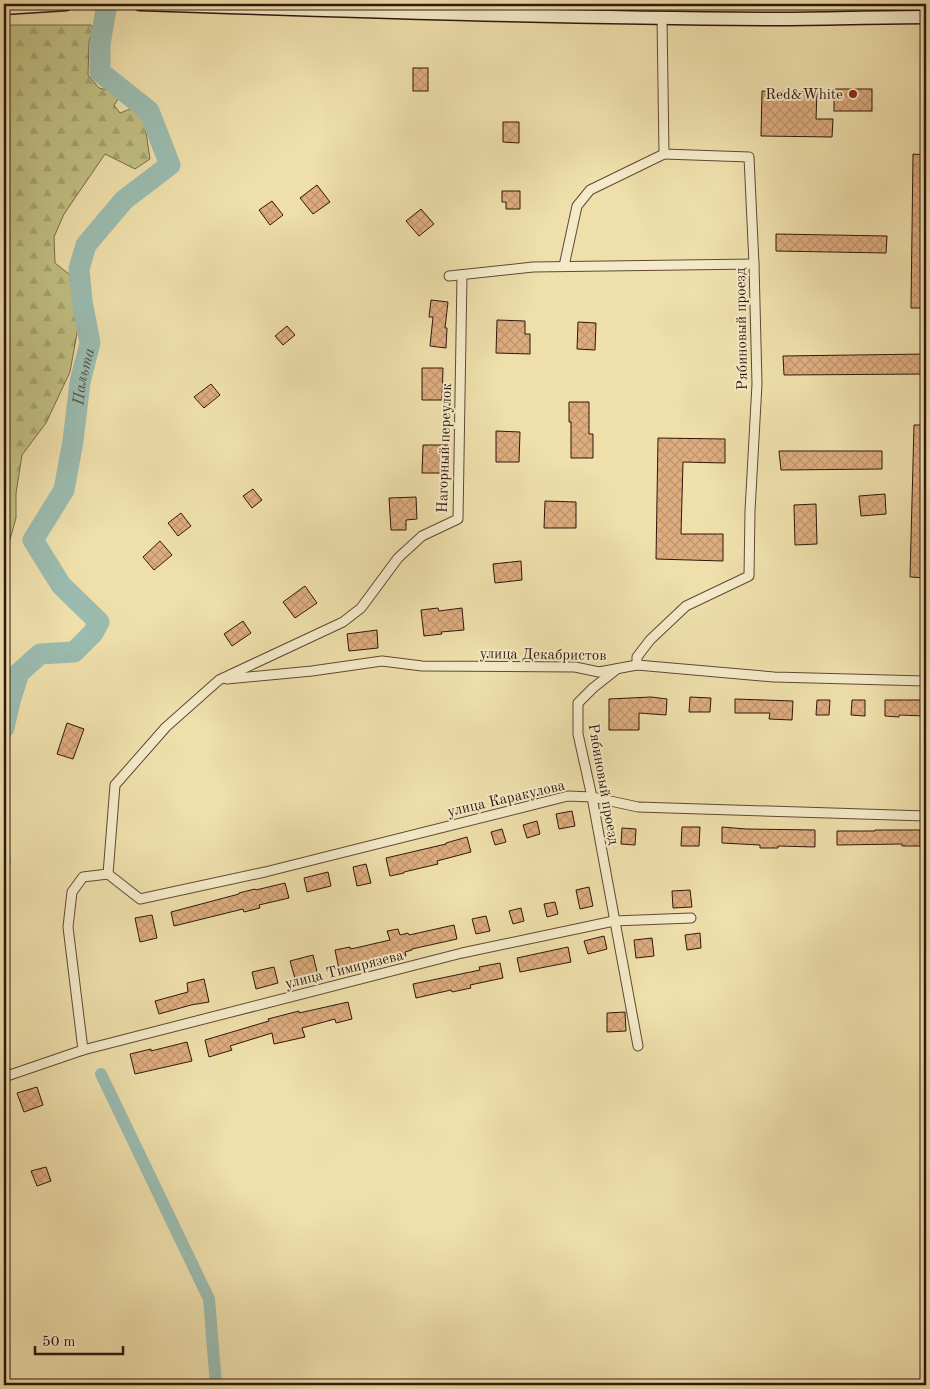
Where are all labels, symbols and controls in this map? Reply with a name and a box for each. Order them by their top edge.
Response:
place label: Red&White [765,88,843,103]
marker: Red&White [847,88,859,100]
street label: Рябиновый проезд [734,267,751,390]
water label: Пальта [71,346,99,407]
street label: Нагорный переулок [436,382,455,513]
street label: улица Декабристов [479,647,607,664]
street label: Рябиновый проезд [584,723,621,847]
street label: улица Каракулова [446,778,567,820]
street label: улица Тимирязева [284,948,406,992]
scale bar [35,1324,122,1356]
text: 50 m [42,1335,76,1350]

